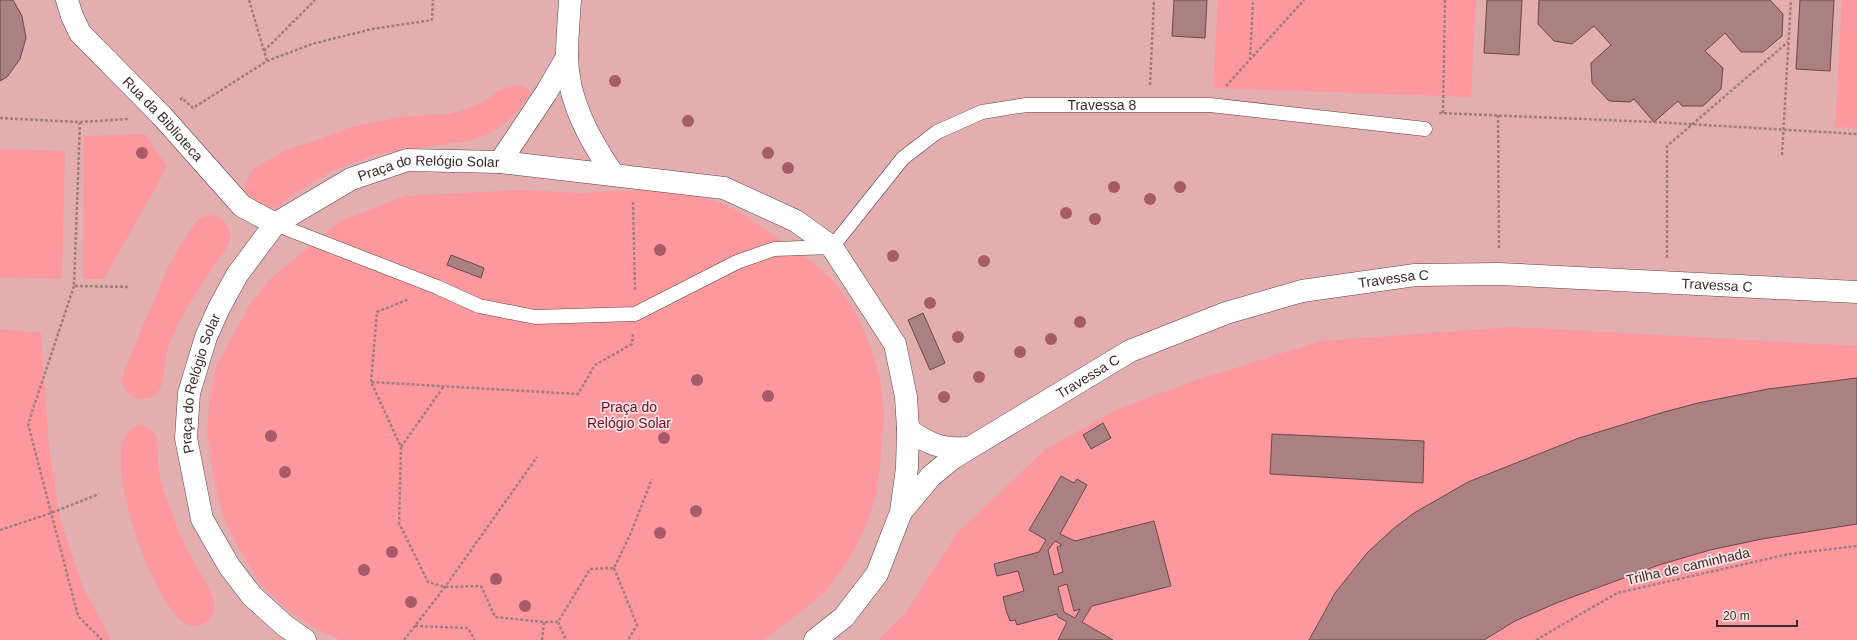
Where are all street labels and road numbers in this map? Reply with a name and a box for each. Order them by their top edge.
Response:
street label: Rua da Biblioteca [120,73,206,165]
street label: Travessa 8 [1067,97,1136,113]
street label: Praça do Relógio Solar [355,152,500,184]
street label: Travessa C [1357,267,1429,291]
street label: Travessa C [1681,275,1753,295]
street label: Praça do Relógio Solar [178,311,224,455]
street label: Travessa C [1053,351,1123,402]
street label: Trilha de caminhada [1625,544,1752,588]

